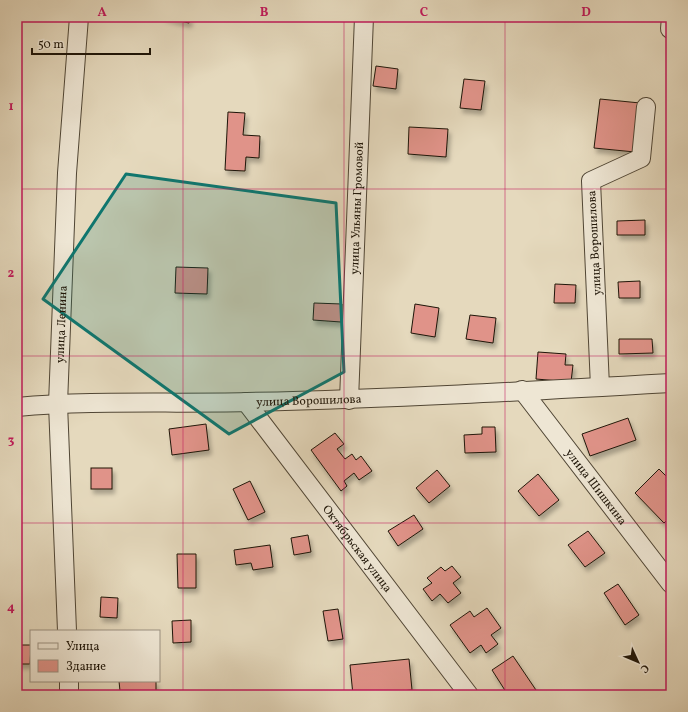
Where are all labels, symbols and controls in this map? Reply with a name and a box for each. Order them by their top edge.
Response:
text: A [97,4,107,22]
text: B [260,4,269,22]
text: C [420,4,428,22]
text: D [581,4,591,22]
scale bar [32,30,150,56]
text: 50 m [38,37,64,53]
text: 1 [8,98,14,116]
street label: улица Ульяны Громовой [347,141,368,275]
street label: улица Ворошилова [584,190,606,296]
text: 2 [8,265,15,283]
street label: улица Ленина [53,285,72,363]
street label: улица Ворошилова [256,392,362,411]
text: 3 [8,432,15,450]
street label: улица Шишкина [561,446,630,529]
street label: Октябрьская улица [318,502,395,596]
text: 4 [7,599,15,617]
legend [30,630,160,682]
text: Улица [66,639,99,655]
north arrow [618,642,658,682]
text: Здание [66,659,106,675]
text: С [636,660,652,676]

